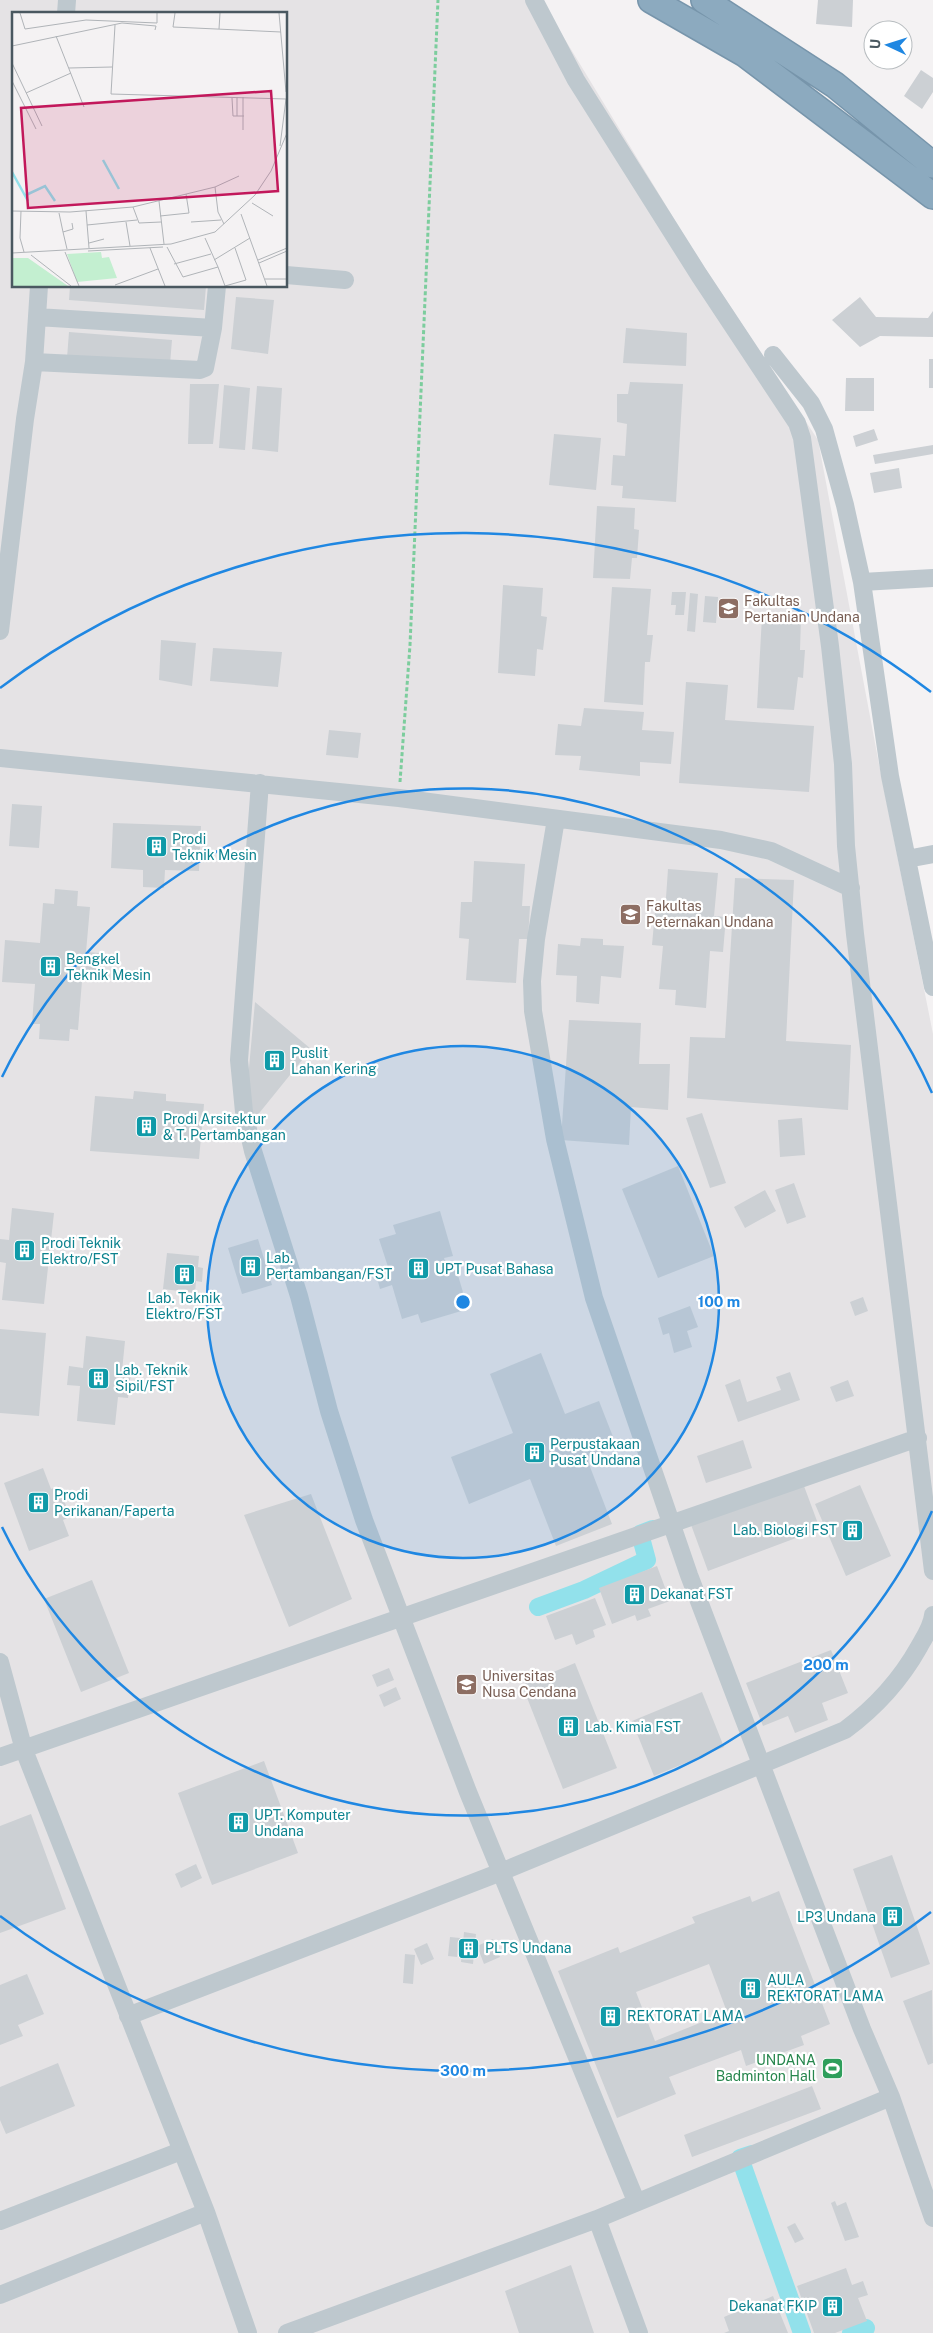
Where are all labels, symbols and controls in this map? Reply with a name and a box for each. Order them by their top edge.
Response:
inset map [12,12,288,288]
north arrow [863,20,913,70]
text: U [867,38,883,50]
place label: Fakultas Pertanian Undana [744,593,860,625]
school or university icon: Fakultas Pertanian Undana [716,597,740,621]
place label: Prodi Teknik Mesin [172,831,257,863]
building icon: Prodi Teknik Mesin [144,835,168,859]
place label: Fakultas Peternakan Undana [646,898,774,930]
school or university icon: Fakultas Peternakan Undana [618,902,642,926]
place label: Bengkel Teknik Mesin [66,951,151,983]
building icon: Bengkel Teknik Mesin [38,955,62,979]
place label: Puslit Lahan Kering [291,1045,377,1077]
building icon: Puslit Lahan Kering [263,1049,287,1073]
place label: Prodi Arsitektur & T. Pertambangan [163,1111,286,1143]
building icon: Prodi Arsitektur & T. Pertambangan [135,1115,159,1139]
place label: Prodi Teknik Elektro/FST [41,1235,121,1267]
building icon: Prodi Teknik Elektro/FST [13,1239,37,1263]
place label: Lab. Pertambangan/FST [266,1250,392,1282]
building icon: Lab. Pertambangan/FST [238,1254,262,1278]
building icon: UPT Pusat Bahasa [407,1257,431,1281]
place label: UPT Pusat Bahasa [435,1261,554,1277]
building icon: Lab. Teknik Elektro/FST [172,1263,196,1287]
place label: Lab. Teknik Elektro/FST [145,1290,223,1322]
centre of rings [454,1293,472,1311]
text: 100 m [698,1293,740,1310]
place label: Lab. Teknik Sipil/FST [115,1362,188,1394]
building icon: Lab. Teknik Sipil/FST [87,1366,111,1390]
place label: Perpustakaan Pusat Undana [550,1436,640,1468]
building icon: Perpustakaan Pusat Undana [522,1440,546,1464]
place label: Prodi Perikanan/Faperta [54,1487,175,1519]
building icon: Prodi Perikanan/Faperta [26,1491,50,1515]
building icon: Lab. Biologi FST [841,1518,865,1542]
place label: Lab. Biologi FST [733,1522,837,1538]
building icon: Dekanat FST [622,1582,646,1606]
place label: Dekanat FST [650,1586,733,1602]
text: 200 m [803,1656,849,1673]
place label: Universitas Nusa Cendana [482,1668,576,1700]
school or university icon: Universitas Nusa Cendana [454,1672,478,1696]
building icon: Lab. Kimia FST [557,1715,581,1739]
place label: Lab. Kimia FST [585,1719,681,1735]
place label: UPT. Komputer Undana [254,1807,351,1839]
building icon: UPT. Komputer Undana [226,1811,250,1835]
building icon: LP3 Undana [880,1905,904,1929]
place label: LP3 Undana [797,1909,876,1925]
building icon: PLTS Undana [457,1936,481,1960]
place label: PLTS Undana [485,1940,572,1956]
place label: AULA REKTORAT LAMA [767,1972,884,2004]
building icon: AULA REKTORAT LAMA [739,1976,763,2000]
building icon: REKTORAT LAMA [599,2004,623,2028]
place label: REKTORAT LAMA [627,2008,744,2024]
place label: UNDANA Badminton Hall [716,2052,816,2084]
sports icon: UNDANA Badminton Hall [820,2056,844,2080]
text: 300 m [440,2062,486,2079]
building icon: Dekanat FKIP [821,2294,845,2318]
place label: Dekanat FKIP [729,2298,817,2314]

